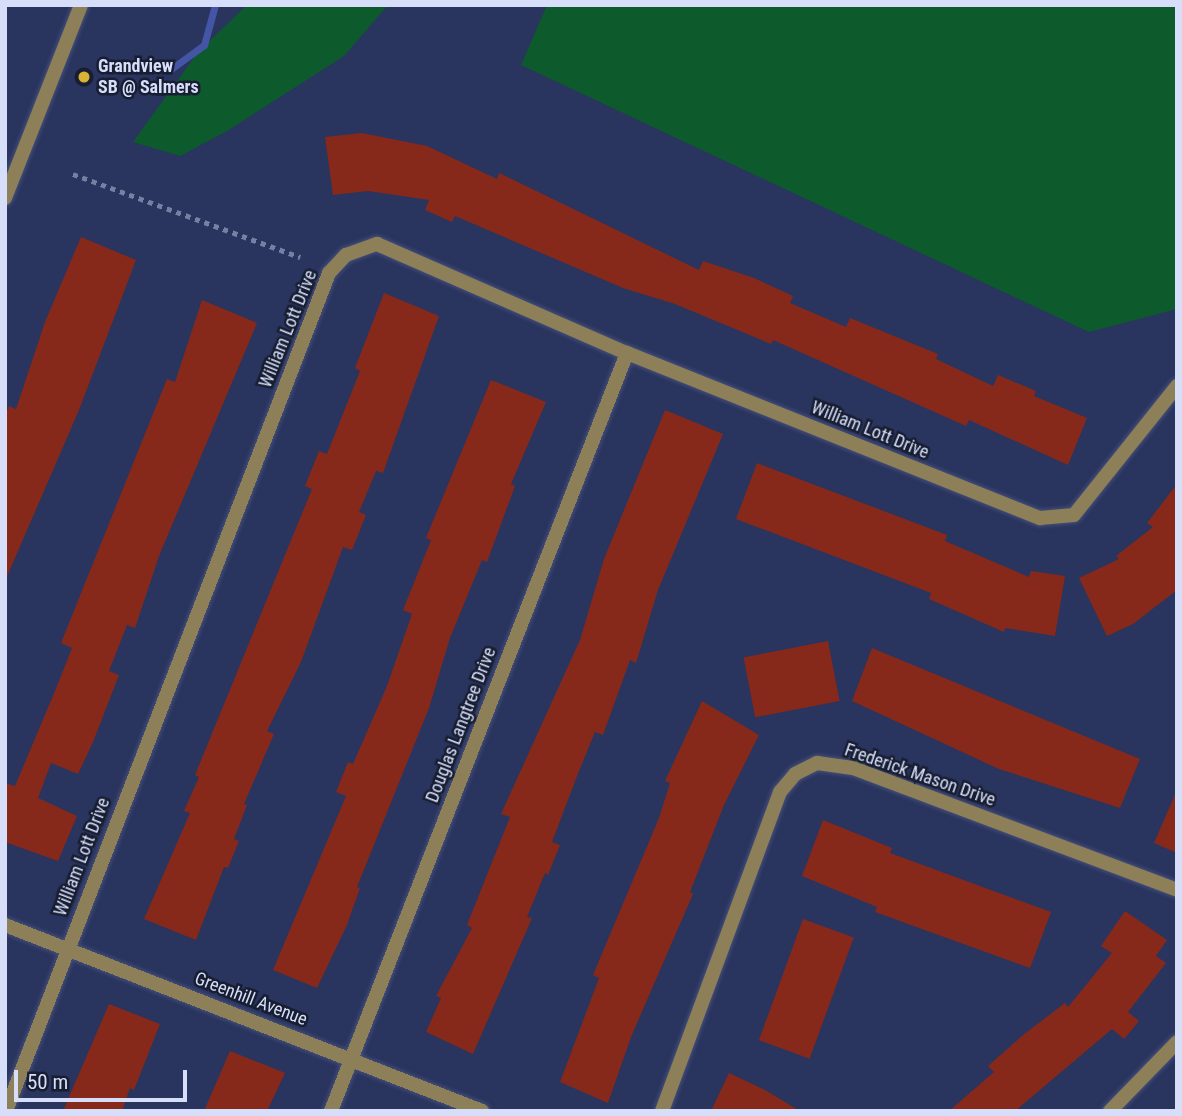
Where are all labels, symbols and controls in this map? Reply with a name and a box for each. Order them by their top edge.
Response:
place label: Grandview SB @ Salmers [98,56,199,98]
marker: Grandview SB @ Salmers [76,69,92,85]
street label: William Lott Drive [255,267,321,391]
street label: William Lott Drive [808,397,932,463]
street label: Douglas Langtree Drive [421,644,501,806]
street label: Frederick Mason Drive [842,739,998,811]
street label: William Lott Drive [50,795,114,919]
street label: Greenhill Avenue [192,968,310,1030]
scale bar [18,1056,191,1100]
text: 50 m [27,1070,68,1094]

